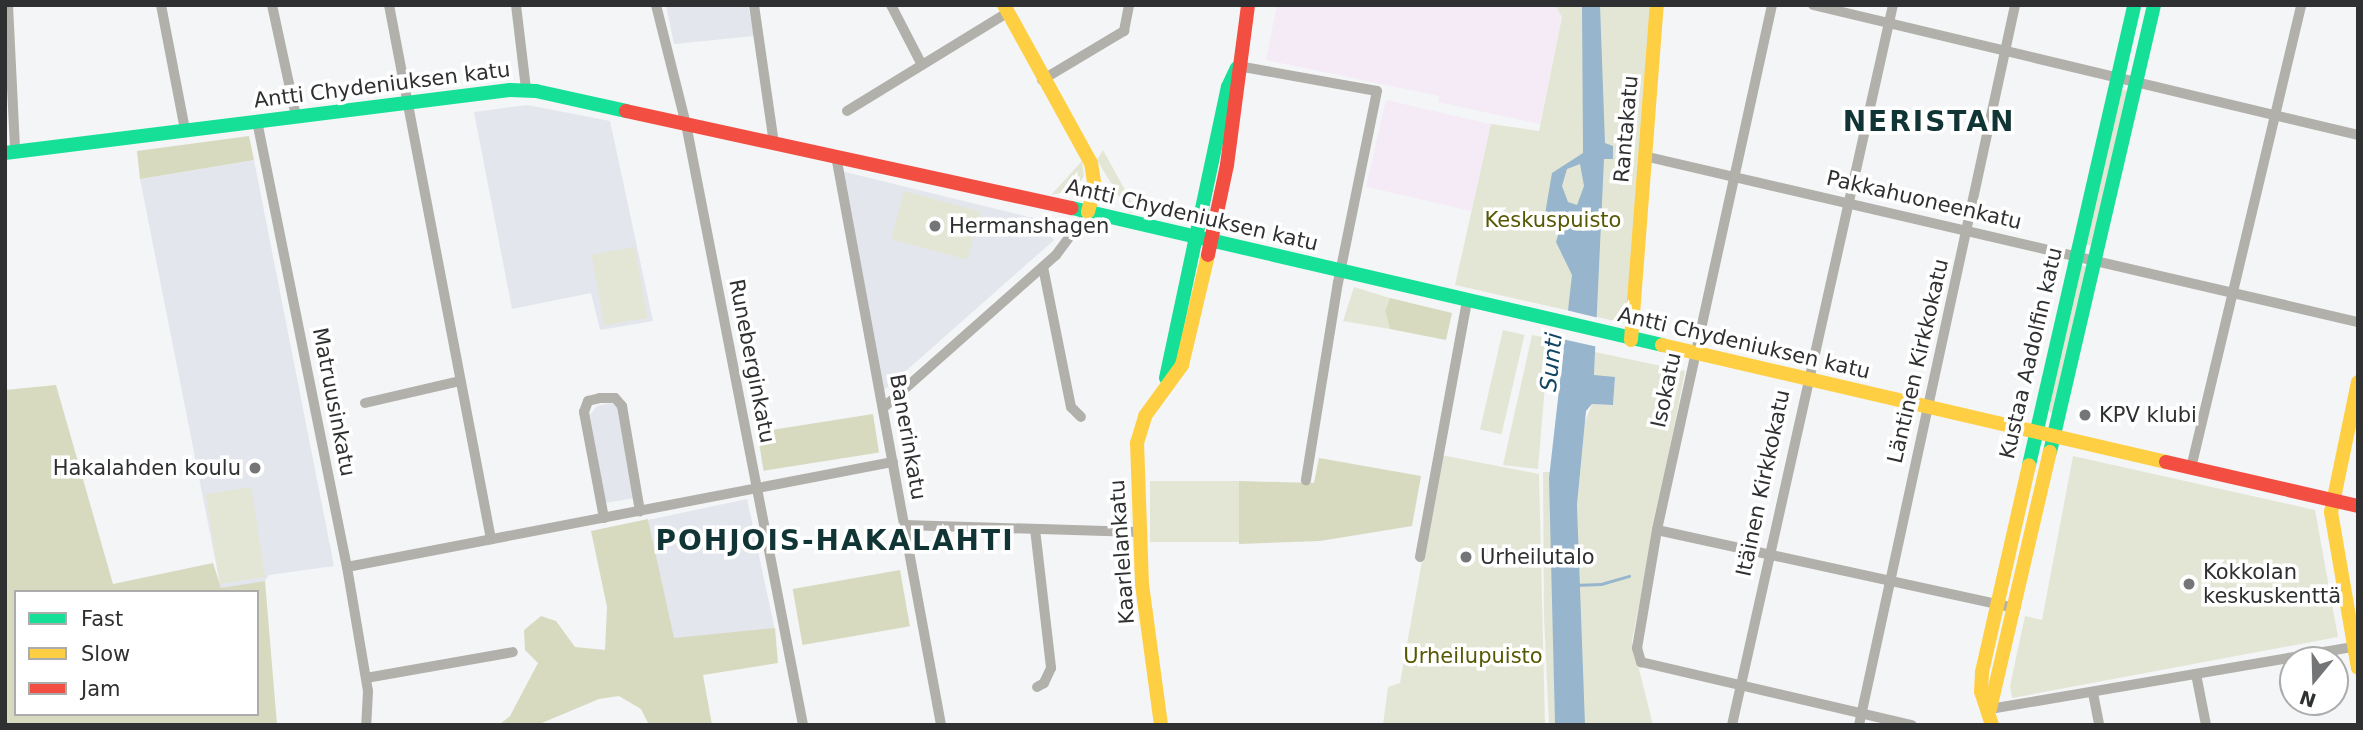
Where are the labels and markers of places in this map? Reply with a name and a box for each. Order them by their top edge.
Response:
place label: Hermanshagen [949,213,1109,239]
marker: Hermanshagen [927,218,943,234]
place label: KPV klubi [2099,402,2197,428]
marker: KPV klubi [2077,407,2093,423]
place label: Hakalahden koulu [53,455,241,481]
marker: Hakalahden koulu [247,460,263,476]
place label: Urheilutalo [1480,544,1595,570]
marker: Urheilutalo [1458,549,1474,565]
place label: Kokkolan keskuskenttä [2203,559,2341,609]
marker: Kokkolan keskuskenttä [2181,576,2197,592]

